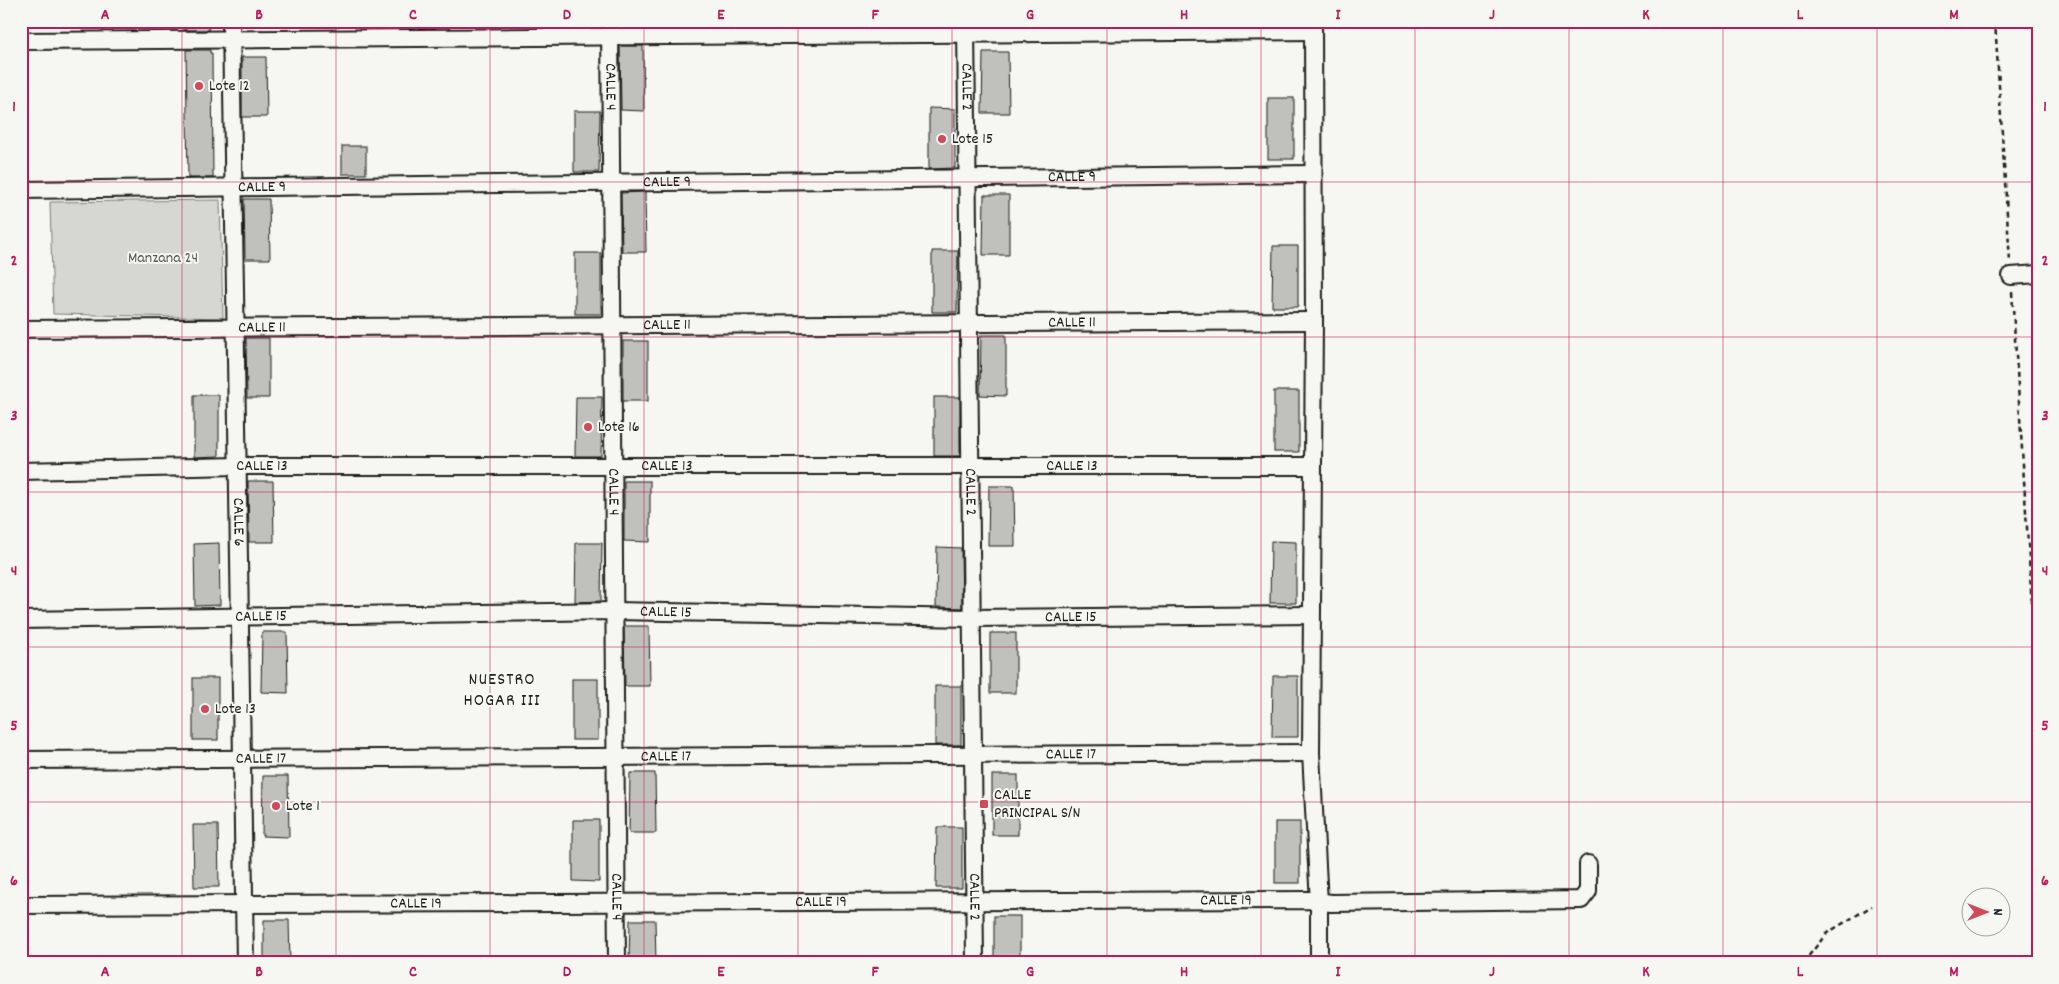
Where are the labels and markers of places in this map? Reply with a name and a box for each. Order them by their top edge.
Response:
place label: Lote 12 [209,75,250,98]
marker: Lote 12 [193,80,205,92]
place label: Lote 15 [952,128,993,151]
marker: Lote 15 [936,133,948,145]
place label: Lote 16 [598,416,640,439]
marker: Lote 16 [582,421,594,433]
place label: Lote 13 [215,698,256,721]
marker: Lote 13 [199,703,211,715]
place label: CALLE PRINCIPAL S/N [994,784,1081,825]
place label: Lote 1 [286,795,320,818]
marker: CALLE PRINCIPAL S/N [978,798,990,810]
marker: Lote 1 [270,800,282,812]

